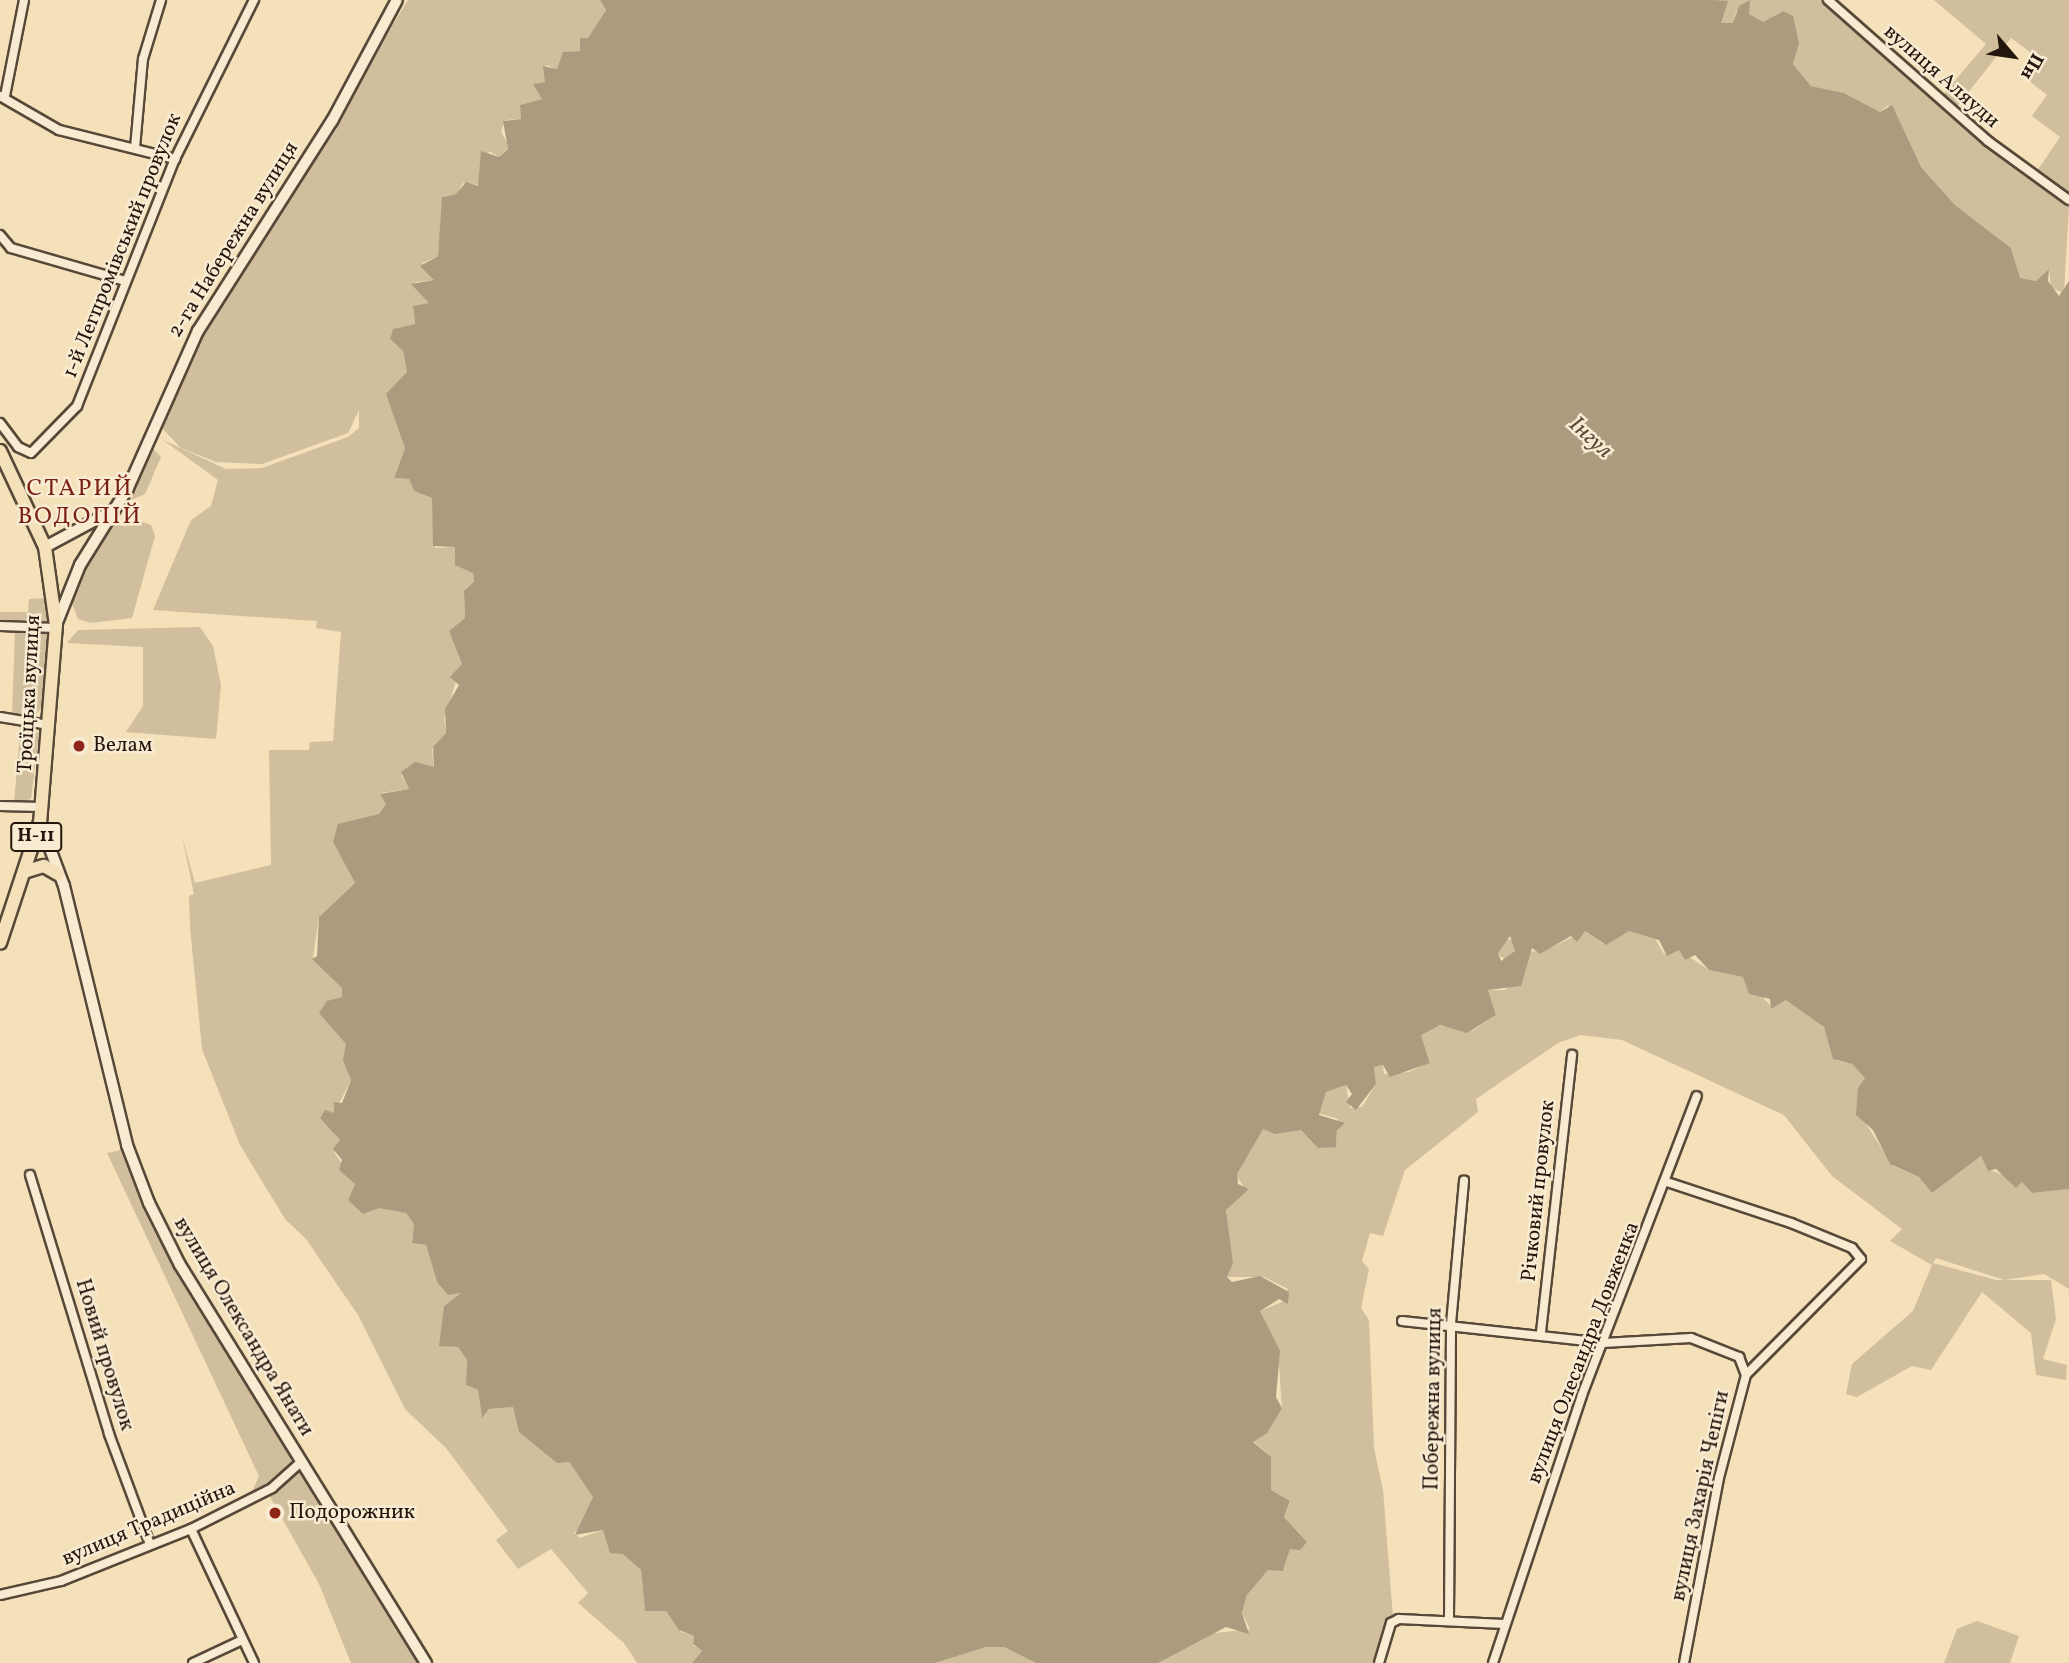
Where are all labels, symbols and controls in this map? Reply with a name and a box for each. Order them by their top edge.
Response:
street label: вулиця Аляуди [1878,20,2004,134]
north arrow [1978,21,2048,91]
text: Пн [2013,48,2049,84]
street label: 1-й Легпромівський провулок [58,110,188,382]
street label: 2-га Набережна вулиця [163,137,305,343]
water label: Інгул [1563,411,1617,465]
district label: СТАРИЙ ВОДОПІЙ [18,476,142,532]
street label: Троїцька вулиця [13,614,47,774]
place label: Велам [93,733,152,759]
marker: Велам [71,738,87,754]
road number: Н-11 [10,822,62,852]
street label: Річковий провулок [1517,1099,1561,1283]
street label: вулиця Олександра Янати [168,1213,318,1441]
street label: вулиця Олесандра Довженка [1522,1219,1646,1487]
street label: Новий провулок [69,1276,139,1434]
street label: Побережна вулиця [1420,1307,1448,1491]
street label: вулиця Захарія Чепіги [1666,1388,1736,1604]
street label: вулиця Традиційна [58,1476,240,1572]
place label: Подорожник [289,1500,415,1526]
marker: Подорожник [267,1505,283,1521]

